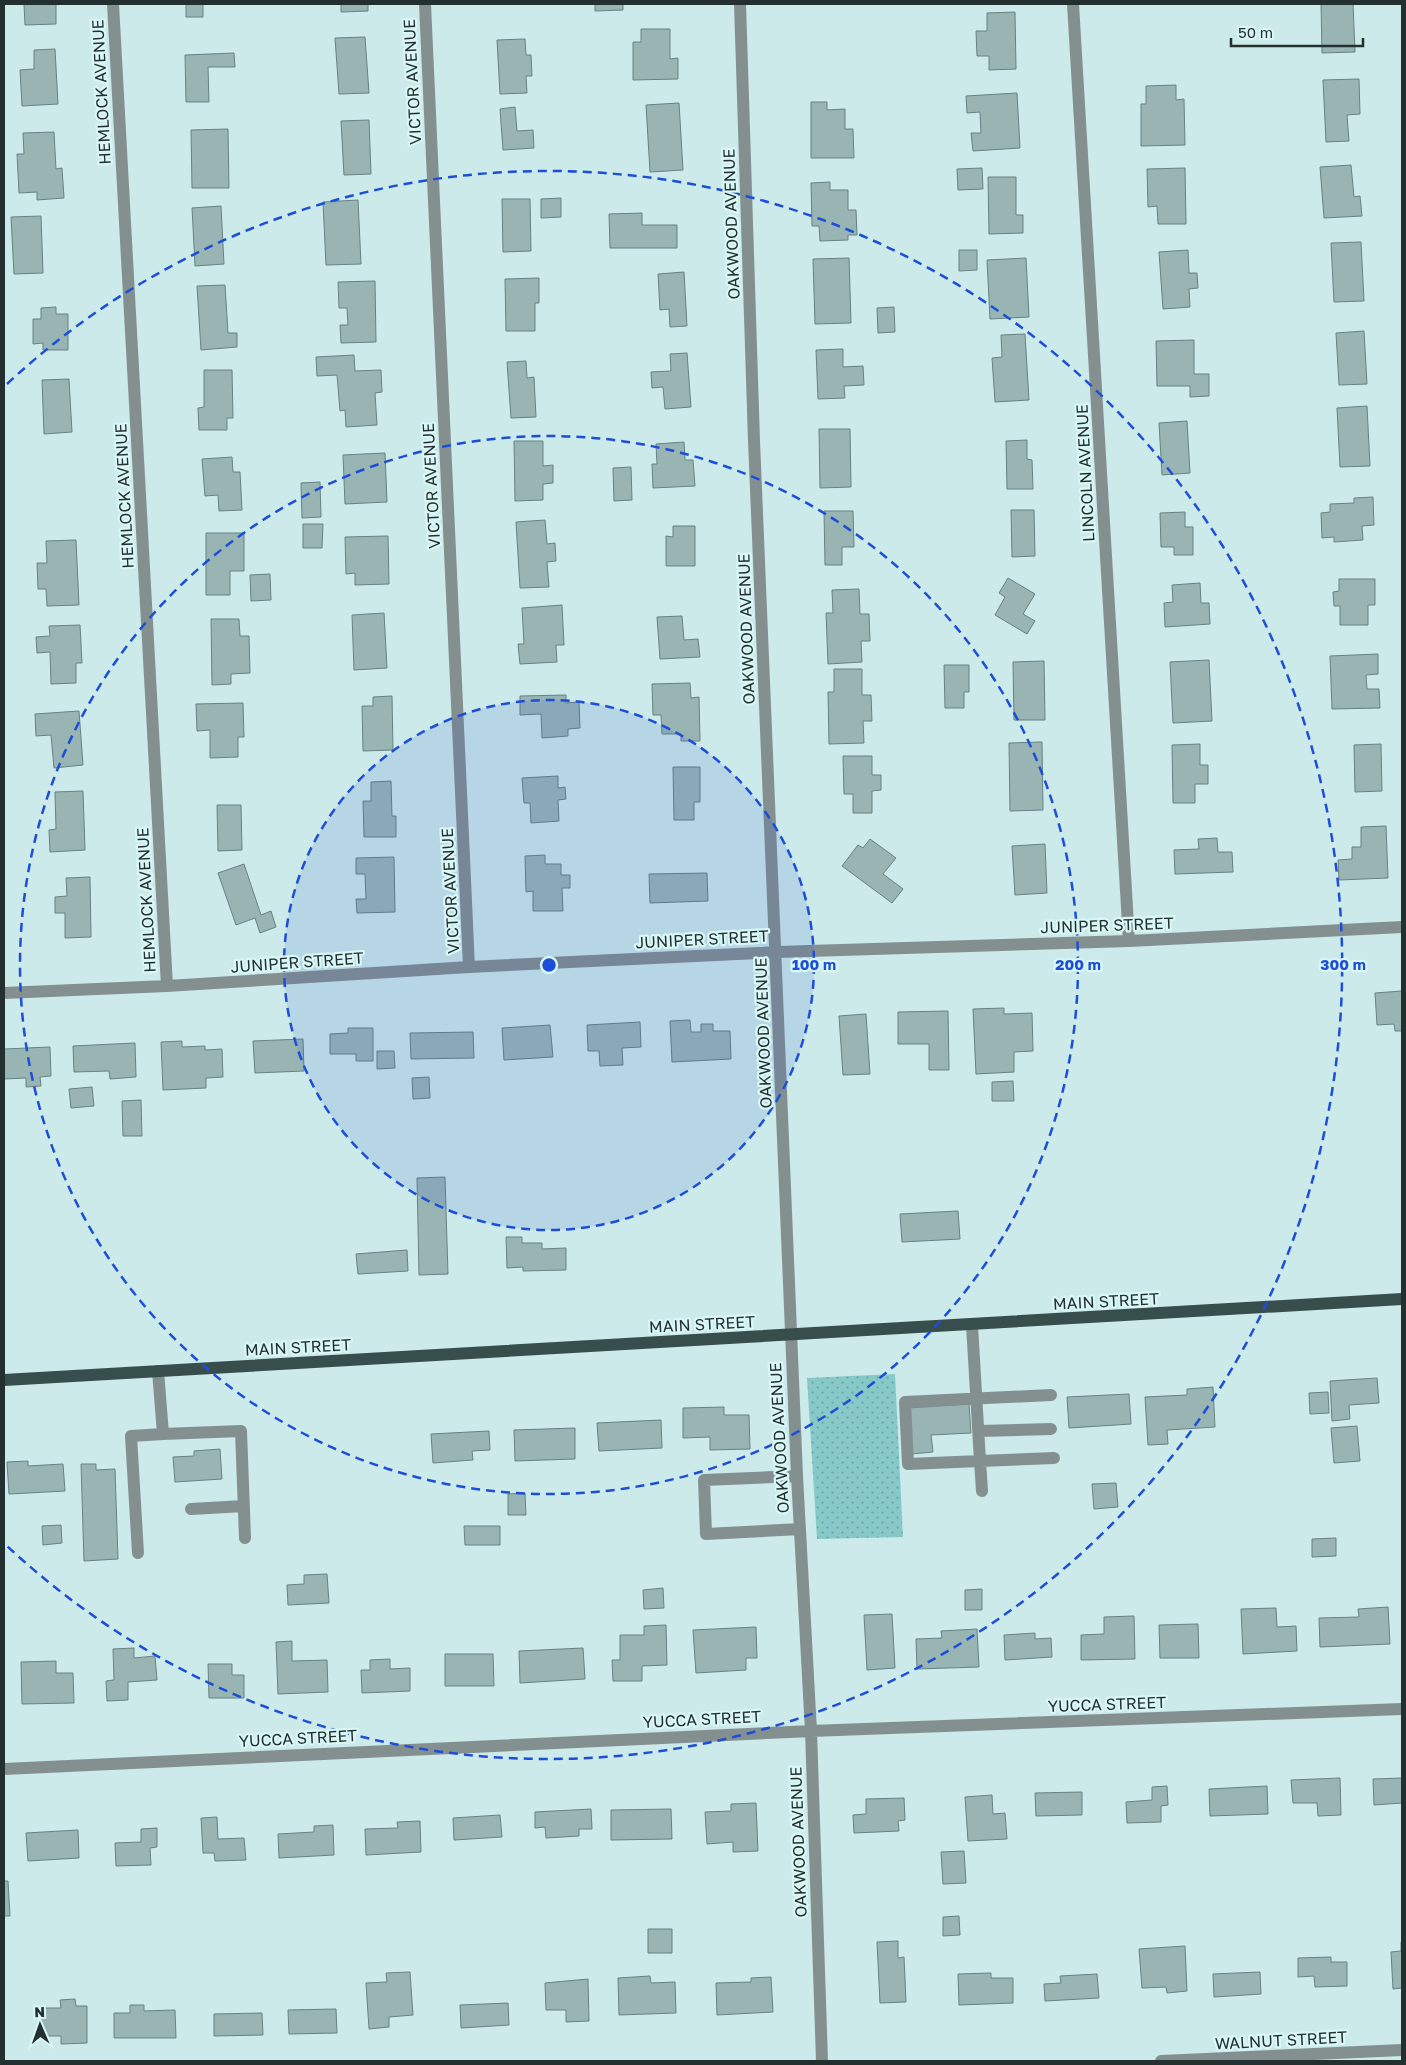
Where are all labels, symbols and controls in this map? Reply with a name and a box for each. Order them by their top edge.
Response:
scale bar [1231,15,1364,47]
street label: HEMLOCK AVENUE [87,19,115,165]
street label: VICTOR AVENUE [399,19,425,145]
text: 50 m [1238,23,1273,41]
street label: OAKWOOD AVENUE [718,148,744,300]
street label: LINCOLN AVENUE [1071,404,1099,542]
street label: HEMLOCK AVENUE [110,423,138,569]
street label: VICTOR AVENUE [418,423,444,549]
street label: OAKWOOD AVENUE [733,553,759,705]
street label: HEMLOCK AVENUE [132,827,160,973]
street label: VICTOR AVENUE [437,828,463,954]
street label: JUNIPER STREET [1040,913,1174,937]
street label: JUNIPER STREET [635,926,769,952]
street label: JUNIPER STREET [230,947,364,977]
text: 100 m [792,955,836,973]
text: 200 m [1055,955,1101,973]
text: 300 m [1320,955,1366,973]
centre of rings [540,956,558,974]
street label: OAKWOOD AVENUE [750,957,776,1109]
street label: MAIN STREET [1052,1288,1160,1314]
street label: MAIN STREET [648,1311,756,1337]
street label: MAIN STREET [244,1334,352,1360]
street label: OAKWOOD AVENUE [765,1362,793,1514]
street label: YUCCA STREET [1047,1692,1167,1716]
street label: YUCCA STREET [642,1706,762,1732]
street label: YUCCA STREET [238,1725,358,1751]
street label: OAKWOOD AVENUE [785,1766,811,1918]
north arrow [15,2000,65,2050]
text: N [34,2003,45,2020]
street label: WALNUT STREET [1214,2027,1348,2053]

